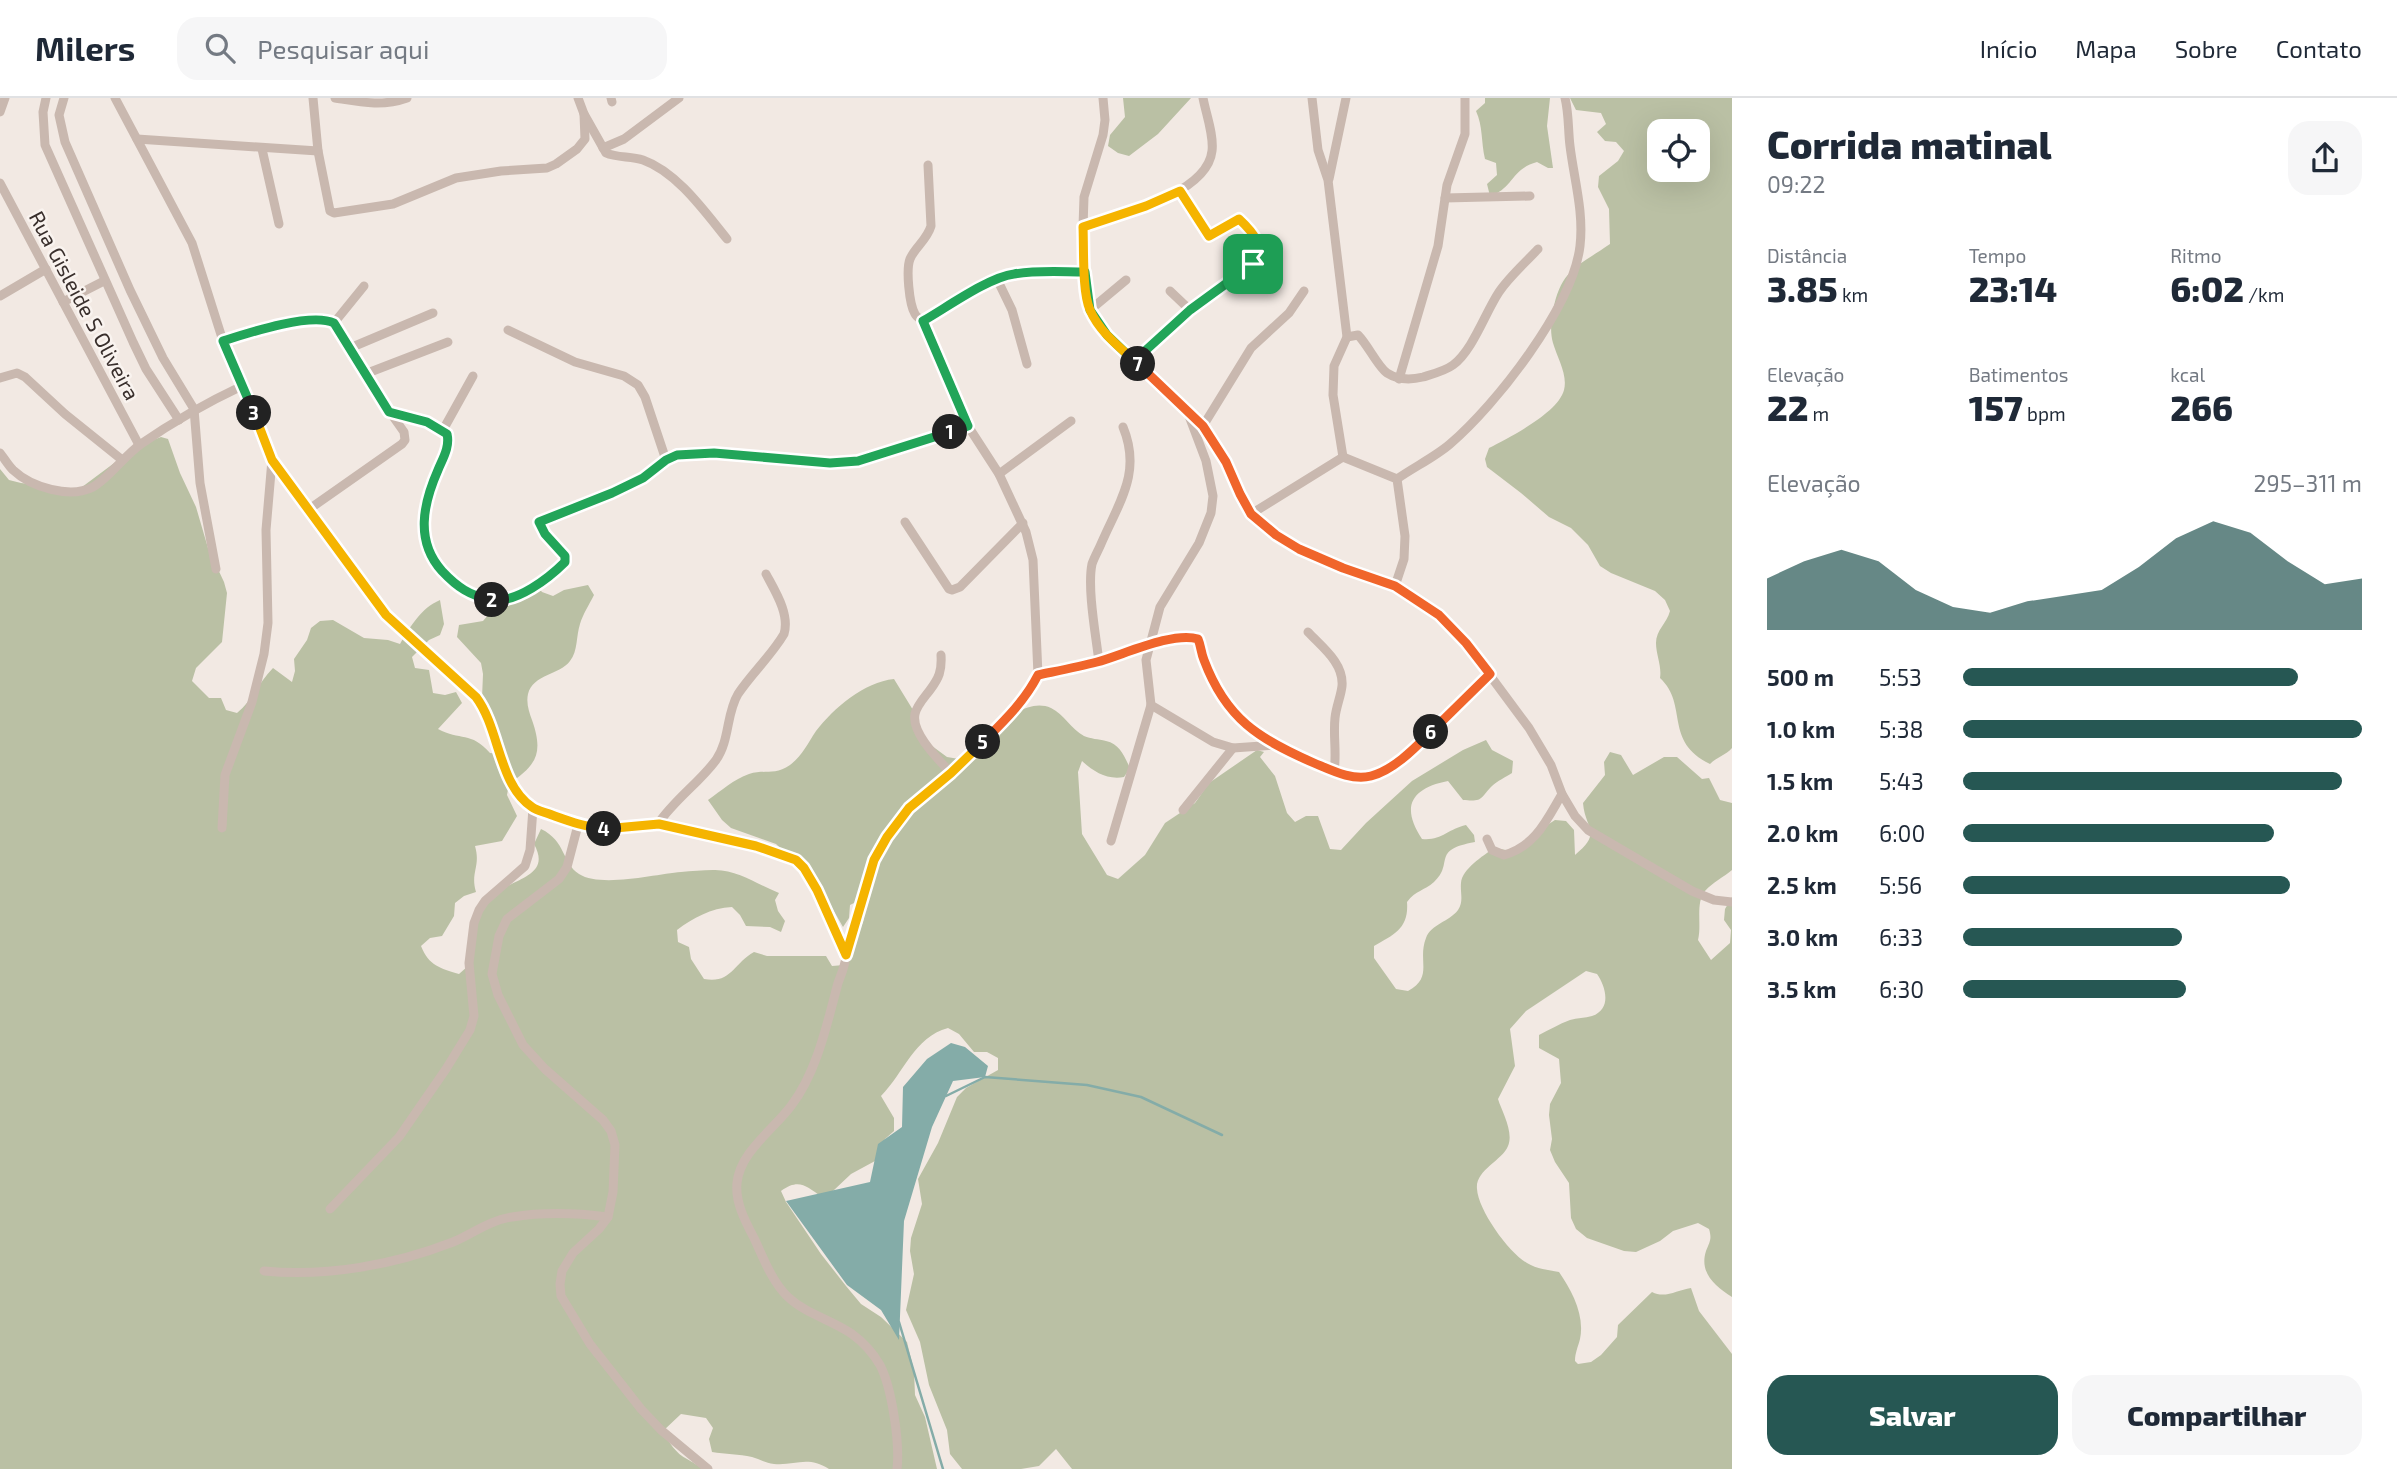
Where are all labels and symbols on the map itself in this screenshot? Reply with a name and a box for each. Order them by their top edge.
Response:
street label: Rua Gisleide S Oliveira [25,206,145,404]
pin [1223,234,1283,294]
pin: 7 [1120,346,1156,382]
pin: 3 [236,396,272,430]
pin: 1 [932,414,968,450]
pin: 2 [475,582,510,618]
pin: 6 [1414,714,1448,750]
pin: 5 [965,724,1000,760]
pin: 4 [586,812,622,846]

